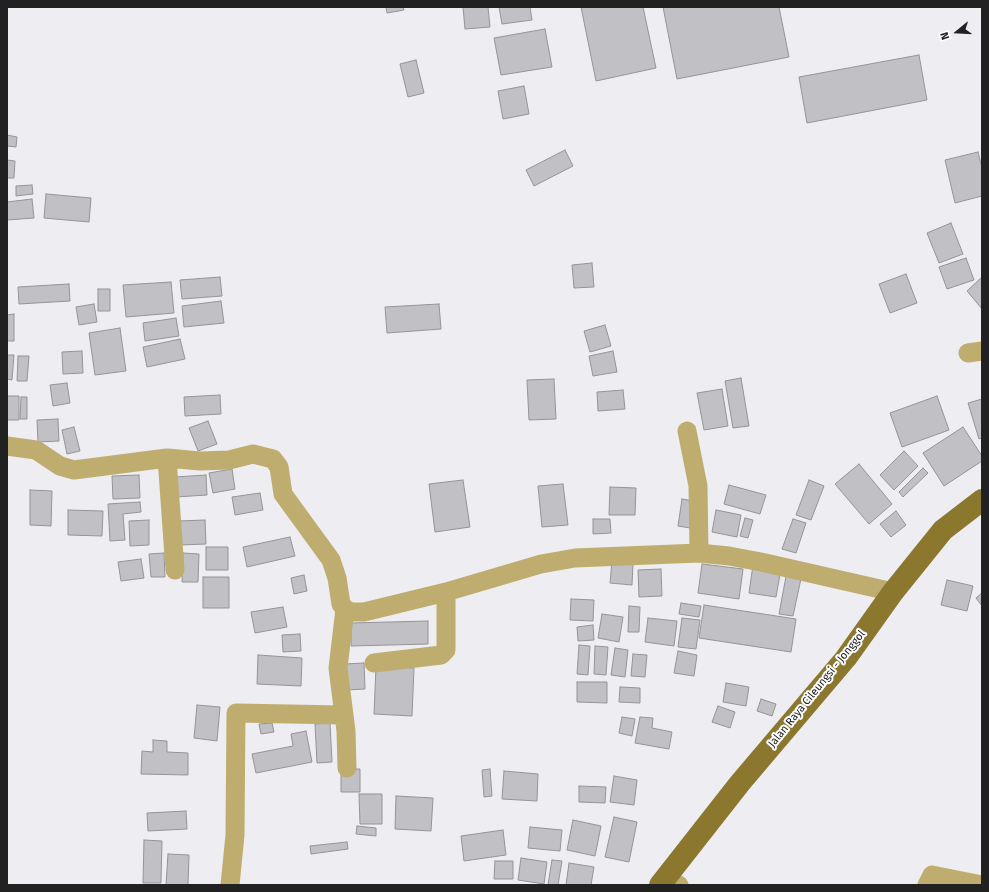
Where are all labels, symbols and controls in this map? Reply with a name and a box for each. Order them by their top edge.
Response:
north arrow [937,12,977,52]
text: N [938,30,952,41]
street label: Jalan Raya Cileungsi - Jonggol [766,628,868,750]

